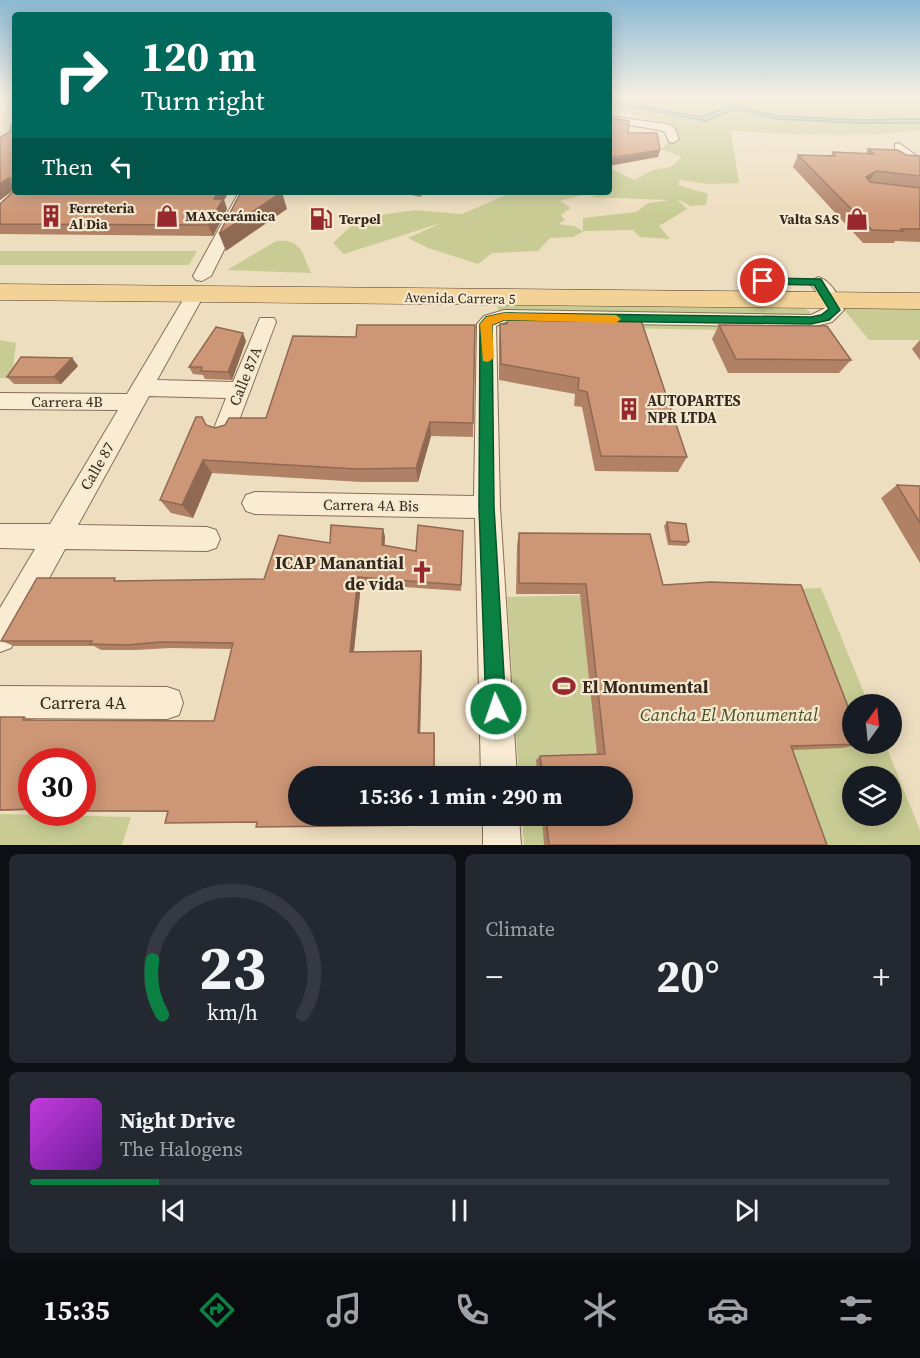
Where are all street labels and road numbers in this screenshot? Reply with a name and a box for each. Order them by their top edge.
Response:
street label: Avenida Carrera 5 [404,287,516,309]
street label: Calle 87A [224,343,266,409]
street label: Carrera 4B [31,391,103,412]
street label: Calle 87 [75,438,119,494]
street label: Carrera 4A Bis [323,494,419,516]
street label: Carrera 4A [40,690,126,715]

